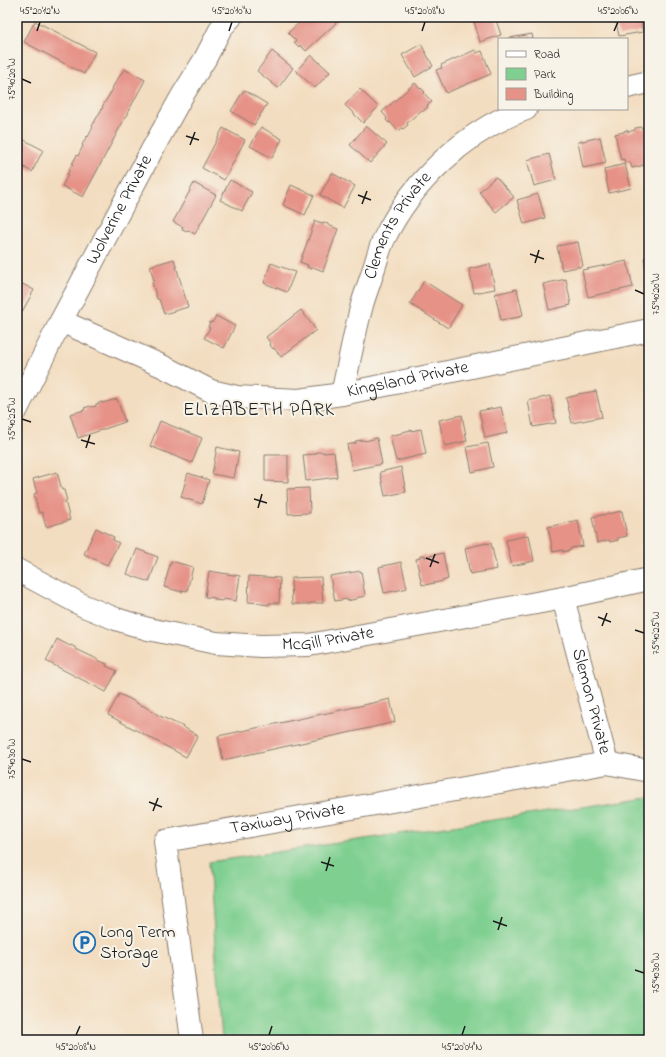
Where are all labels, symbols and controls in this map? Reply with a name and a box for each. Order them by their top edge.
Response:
text: 45°20'12"N [20,4,60,19]
text: 45°20'10"N [212,4,252,19]
text: 45°20'08"N [405,4,445,19]
text: 45°20'06"N [598,4,639,19]
legend [498,38,628,110]
text: Road [534,46,560,64]
text: 75°40'20"W [5,58,20,100]
text: Park [534,66,556,84]
text: Building [533,86,573,105]
street label: Wolverine Private [80,150,160,269]
street label: Clements Private [358,165,439,283]
text: 75°40'20"W [649,273,664,315]
street label: Kingsland Private [345,355,472,406]
text: 75°40'25"W [5,397,20,440]
district label: ELIZABETH PARK [183,397,335,424]
text: 75°40'25"W [649,611,664,654]
street label: McGill Private [282,620,377,659]
street label: Slemon Private [564,646,617,758]
text: 75°40'30"W [5,738,20,779]
street label: Taxiway Private [228,796,348,842]
place label: Long Term Storage [100,920,175,968]
parking icon: Long Term Storage [72,930,98,956]
text: 75°40'30"W [649,952,664,993]
text: 45°20'08"N [56,1040,96,1055]
text: 45°20'06"N [249,1040,290,1055]
text: 45°20'04"N [442,1040,482,1055]

